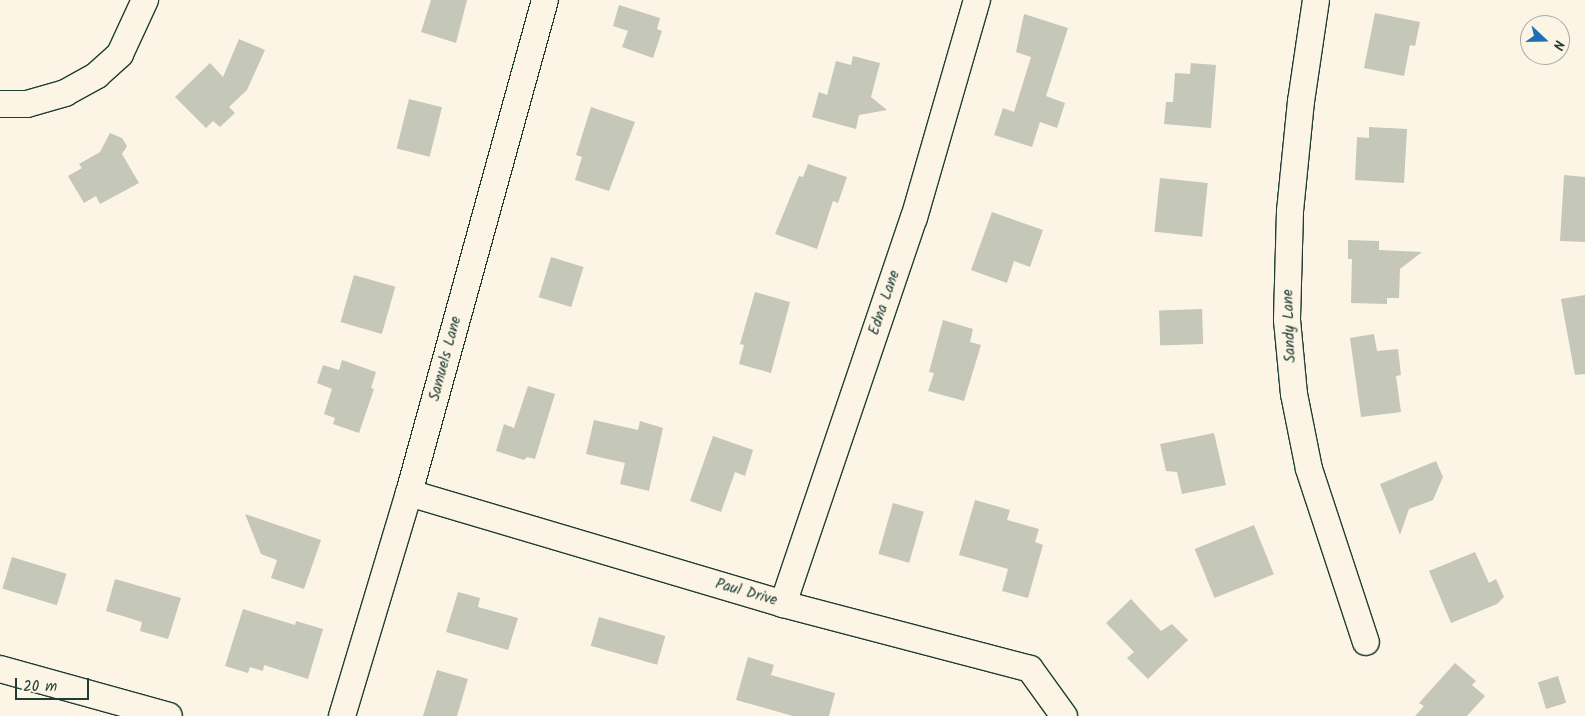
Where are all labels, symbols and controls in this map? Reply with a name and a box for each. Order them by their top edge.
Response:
north arrow [1520,15,1570,65]
text: N [1546,37,1570,53]
street label: Edna Lane [866,268,904,338]
street label: Sandy Lane [1280,289,1300,363]
street label: Samuels Lane [426,315,466,403]
street label: Paul Drive [713,576,779,610]
scale bar [18,668,91,700]
text: 20 m [23,675,57,699]

